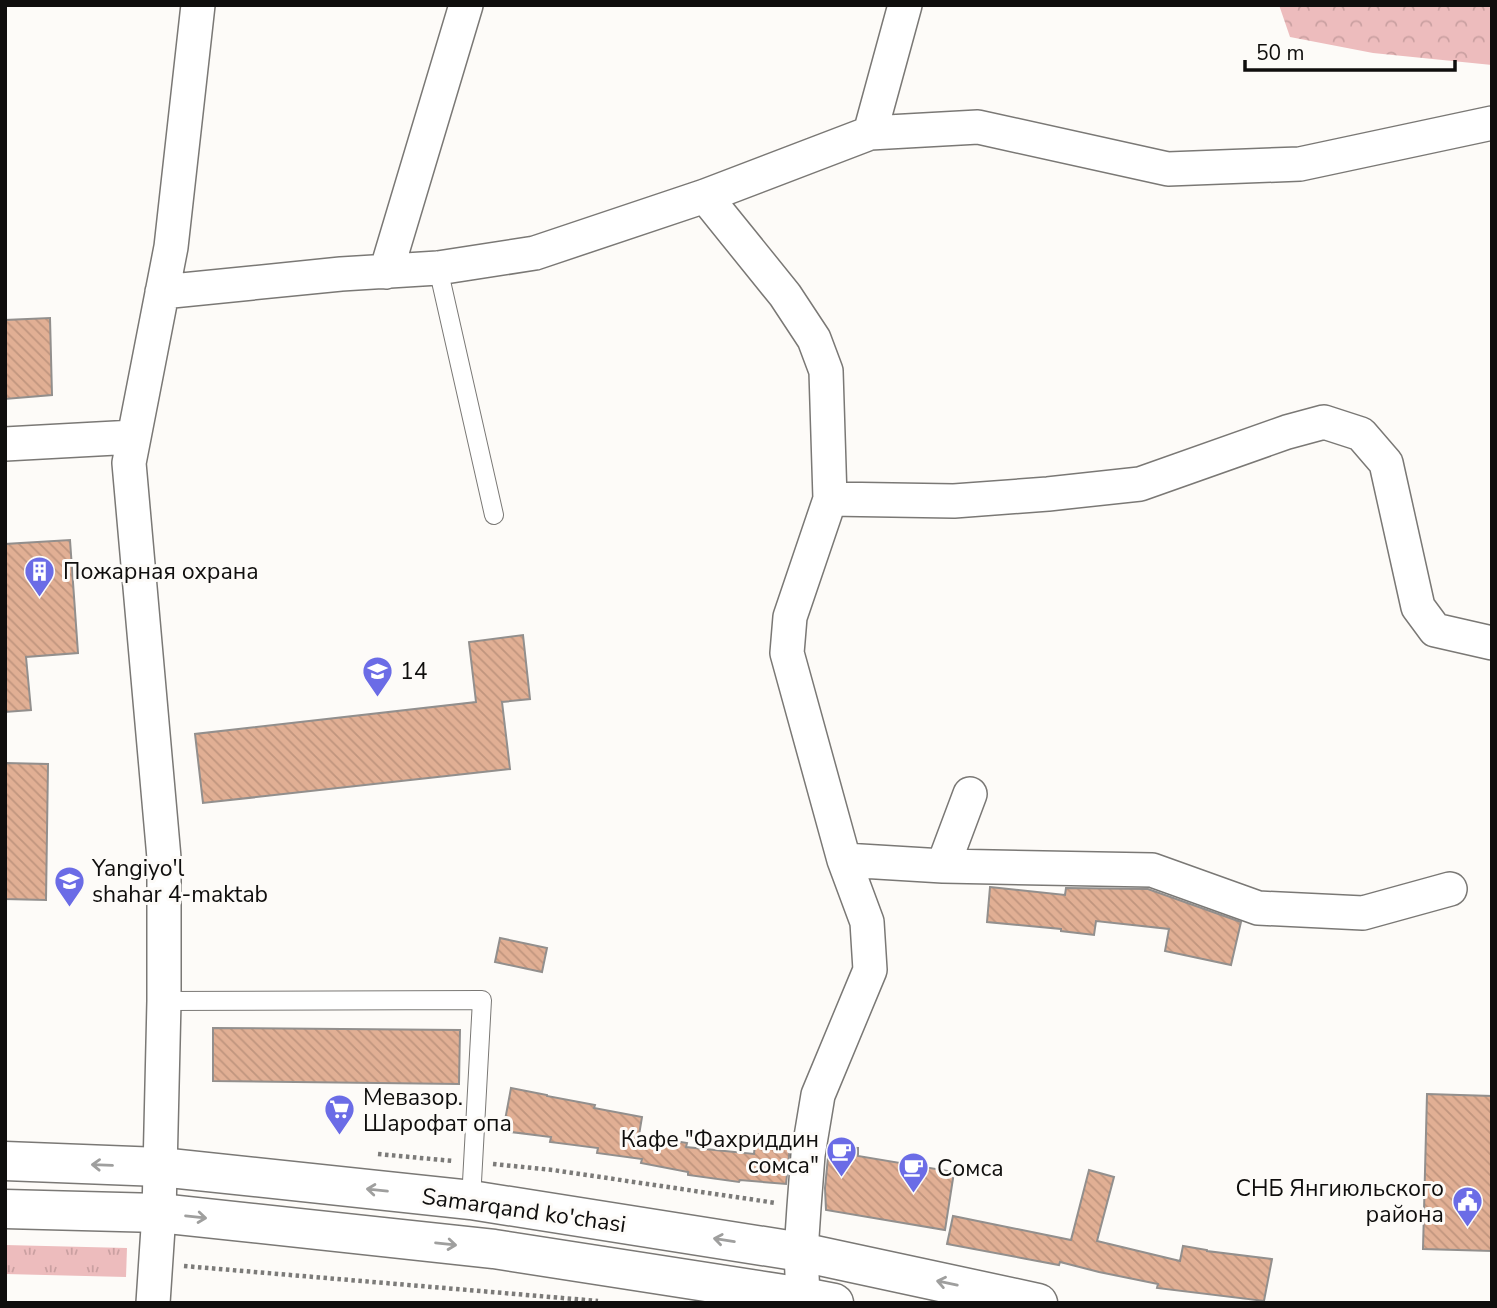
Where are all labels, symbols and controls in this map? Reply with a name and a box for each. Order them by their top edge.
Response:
scale bar [1245,28,1455,72]
text: 50 m [1256,39,1305,67]
building icon: Пожарная охрана [23,554,57,598]
place label: Пожарная охрана [63,556,259,587]
school or university icon: 14 [360,654,394,698]
place label: 14 [400,656,428,687]
place label: Yangiyo'l shahar 4-maktab [91,853,268,910]
school or university icon: Yangiyo'l shahar 4-maktab [52,864,86,908]
place label: Мевазор. Шарофат опа [363,1082,512,1139]
supermarket icon: Мевазор. Шарофат опа [323,1093,357,1137]
place label: Кафе "Фахриддин сомса" [621,1124,819,1181]
cafe icon: Кафе "Фахриддин сомса" [825,1135,859,1179]
cafe icon: Сомса [897,1151,931,1195]
place label: Сомса [937,1153,1004,1184]
one-way arrow [91,1158,114,1171]
place label: СНБ Янгиюльского района [1236,1173,1444,1230]
street label: Samarqand ko'chasi [420,1181,628,1240]
one-way arrow [366,1184,389,1197]
public building icon: СНБ Янгиюльского района [1450,1184,1484,1228]
one-way arrow [184,1210,207,1223]
one-way arrow [713,1233,736,1246]
one-way arrow [434,1238,457,1251]
one-way arrow [936,1276,959,1290]

